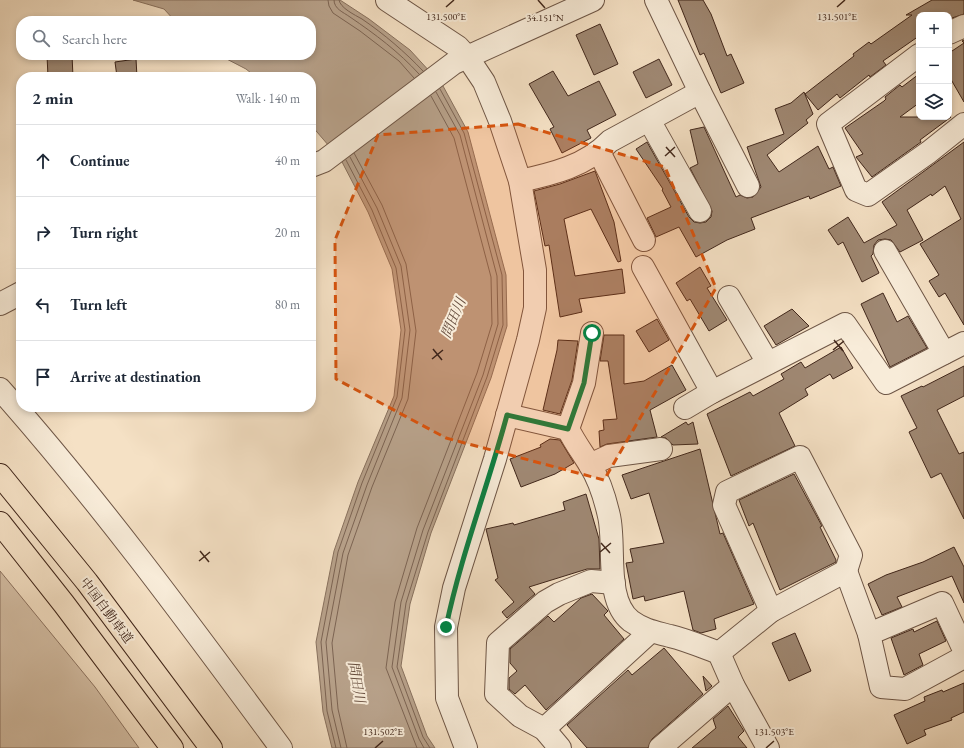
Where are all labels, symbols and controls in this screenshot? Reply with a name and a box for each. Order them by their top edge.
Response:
text: 131.500°E [426,10,466,23]
text: 131.501°E [817,10,857,23]
text: 34.151°N [526,11,564,24]
map controls [916,12,952,120]
button: + [916,12,952,48]
search box [16,16,316,60]
icon: search [30,27,52,49]
text: Search here [62,29,127,48]
button: − [916,48,952,84]
button: layers [916,84,952,120]
text: 2 min [32,87,73,109]
text: Walk · 140 m [236,90,300,107]
icon: ahead [32,150,54,172]
text: Continue [70,151,130,170]
text: 40 m [275,152,300,169]
icon: right [32,222,54,244]
text: Turn right [70,223,138,242]
text: 20 m [275,224,300,241]
water label: 問田川 [437,293,470,341]
icon: left [32,294,54,316]
text: Turn left [70,295,127,314]
text: 80 m [275,296,300,313]
route start [583,324,601,342]
icon: arrive [32,366,54,388]
text: Arrive at destination [70,367,201,386]
street label: 中国自動車道 [76,574,137,647]
route end [437,618,455,636]
water label: 問田川 [344,660,370,706]
text: 131.502°E [363,725,403,738]
text: 131.503°E [754,725,794,738]

